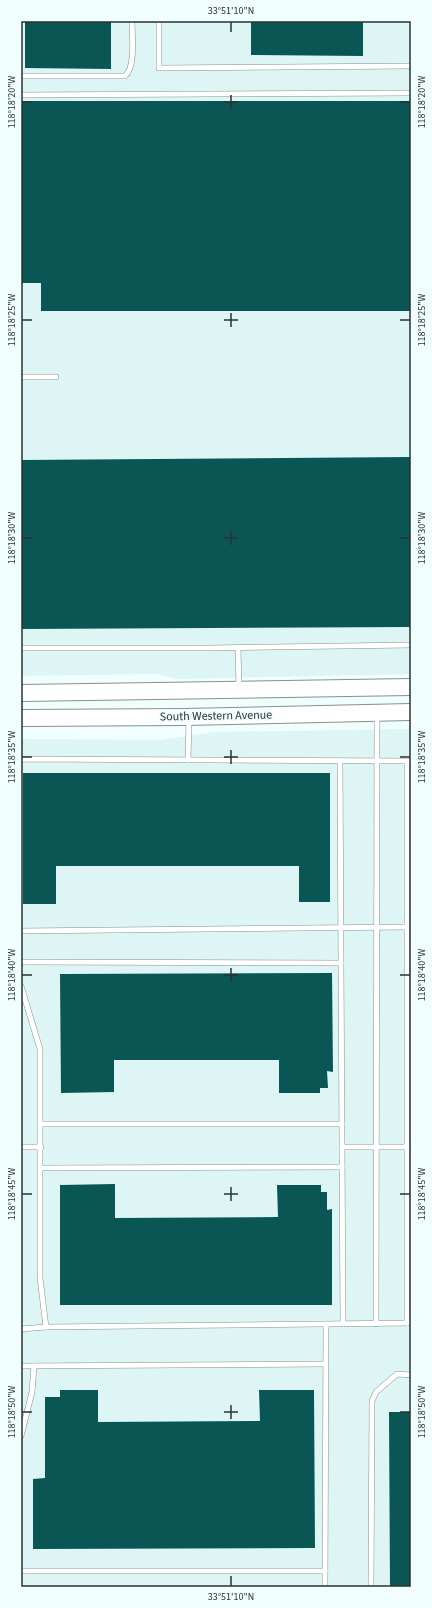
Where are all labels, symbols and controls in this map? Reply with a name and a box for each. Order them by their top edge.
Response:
text: 33°51'10"N [208,4,254,18]
text: 118°18'20"W [5,76,19,128]
text: 118°18'20"W [415,76,429,128]
text: 118°18'25"W [5,294,19,346]
text: 118°18'25"W [415,294,429,346]
text: 118°18'30"W [5,512,19,564]
text: 118°18'30"W [415,512,429,564]
street label: South Western Avenue [160,707,272,725]
text: 118°18'35"W [5,731,19,783]
text: 118°18'35"W [415,731,429,783]
text: 118°18'40"W [5,949,19,1001]
text: 118°18'40"W [415,949,429,1001]
text: 118°18'45"W [5,1168,19,1220]
text: 118°18'45"W [415,1168,429,1220]
text: 118°18'50"W [5,1386,19,1438]
text: 118°18'50"W [415,1386,429,1438]
text: 33°51'10"N [208,1590,254,1604]

